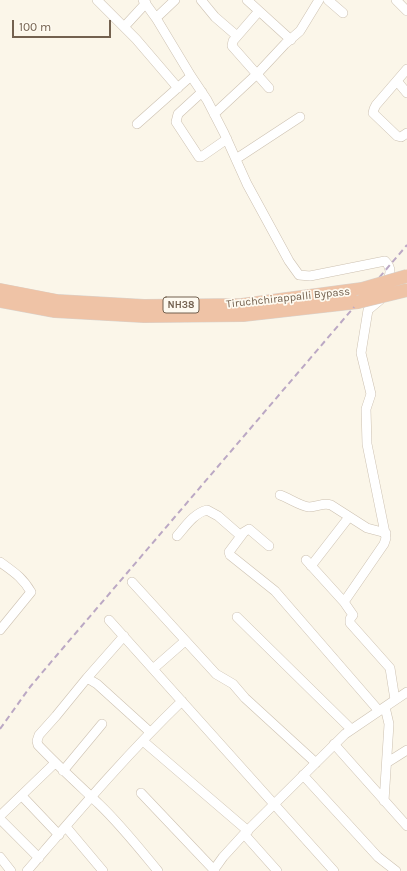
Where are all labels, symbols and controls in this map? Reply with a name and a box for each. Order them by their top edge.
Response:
scale bar [14,12,113,38]
text: 100 m [19,20,51,34]
street label: Tiruchchirappalli Bypass [225,285,351,311]
road number: NH38 [163,297,199,313]

